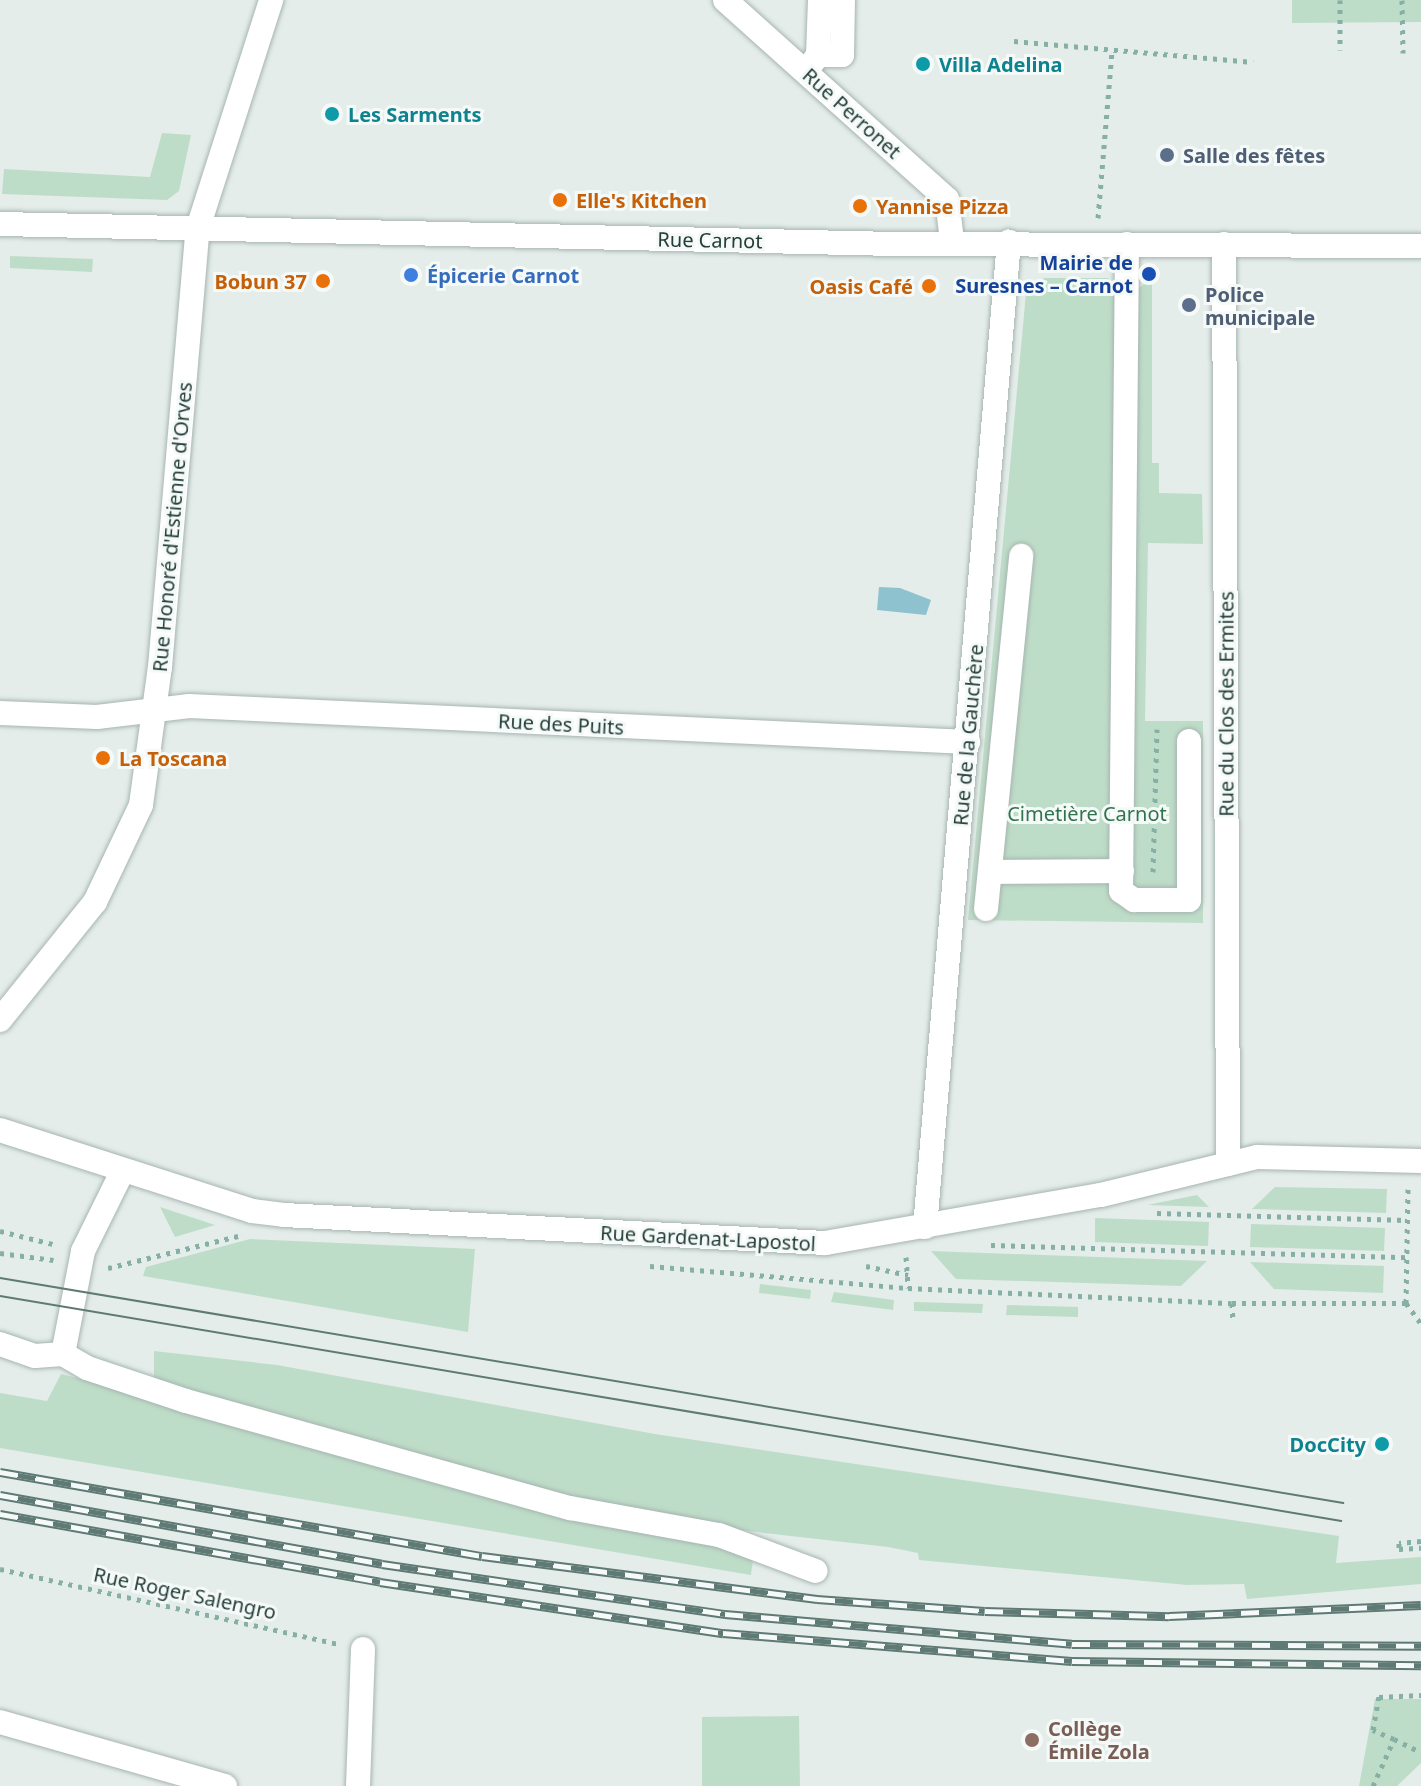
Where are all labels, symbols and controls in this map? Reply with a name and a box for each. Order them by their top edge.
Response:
place label: Villa Adelina [939,52,1062,76]
marker: Villa Adelina [914,55,932,73]
street label: Rue Perronet [798,63,906,163]
place label: Les Sarments [348,102,481,126]
marker: Les Sarments [323,105,341,123]
place label: Salle des fêtes [1183,143,1325,167]
marker: Salle des fêtes [1158,146,1176,164]
place label: Elle's Kitchen [576,188,707,212]
marker: Elle's Kitchen [551,191,569,209]
place label: Yannise Pizza [876,194,1009,218]
marker: Yannise Pizza [851,197,869,215]
street label: Rue Carnot [657,227,763,253]
place label: Mairie de Suresnes – Carnot [955,250,1133,297]
place label: Épicerie Carnot [427,263,579,287]
marker: Mairie de Suresnes – Carnot [1140,265,1158,283]
marker: Épicerie Carnot [402,266,420,284]
place label: Bobun 37 [214,269,307,293]
marker: Bobun 37 [314,272,332,290]
place label: Oasis Café [809,274,913,298]
marker: Oasis Café [920,277,938,295]
place label: Police municipale [1205,282,1315,329]
marker: Police municipale [1180,296,1198,314]
street label: Rue Honoré d'Estienne d'Orves [147,381,197,673]
street label: Rue du Clos des Ermites [1214,591,1238,817]
street label: Rue de la Gauchère [948,643,988,827]
street label: Rue des Puits [497,709,625,739]
place label: La Toscana [119,746,227,770]
marker: La Toscana [94,749,112,767]
park label: Cimetière Carnot [1007,801,1167,825]
street label: Rue Gardenat-Lapostol [600,1220,816,1256]
place label: DocCity [1290,1432,1366,1456]
marker: DocCity [1373,1435,1391,1453]
street label: Rue Roger Salengro [91,1562,279,1624]
place label: Collège Émile Zola [1048,1716,1150,1763]
marker: Collège Émile Zola [1023,1731,1041,1749]

